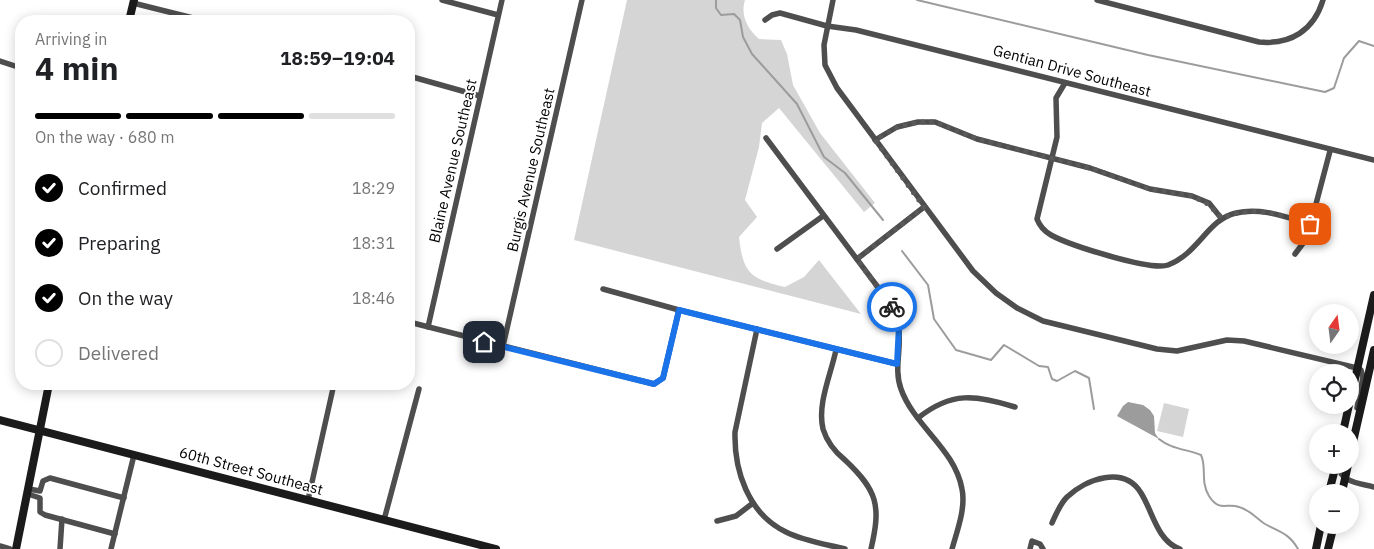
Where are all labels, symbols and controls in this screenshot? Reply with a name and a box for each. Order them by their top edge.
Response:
text: Arriving in [35,29,107,49]
street label: Gentian Drive Southeast [991,40,1153,101]
text: 18:59–19:04 [280,46,395,70]
text: 4 min [35,47,119,89]
street label: Blaine Avenue Southeast [424,77,481,245]
street label: Burgis Avenue Southeast [502,86,559,254]
text: On the way · 680 m [35,127,174,147]
icon: check [35,174,63,202]
text: Confirmed [78,176,167,200]
text: 18:29 [352,178,395,198]
pin [1289,203,1331,245]
icon: bag [1296,210,1324,238]
icon: check [35,229,63,257]
text: Preparing [78,231,160,255]
text: 18:31 [352,233,395,253]
courier [867,282,917,332]
icon: check [35,284,63,312]
text: On the way [78,286,173,310]
text: 18:46 [352,288,395,308]
icon: bike [878,293,906,321]
north arrow [1309,304,1359,354]
map controls [1309,304,1359,534]
pin [463,321,505,363]
icon: home [470,328,498,356]
text: Delivered [78,341,159,365]
button: locate [1309,364,1359,414]
button: + [1309,424,1359,474]
street label: 60th Street Southeast [177,442,325,499]
button: − [1309,484,1359,534]

